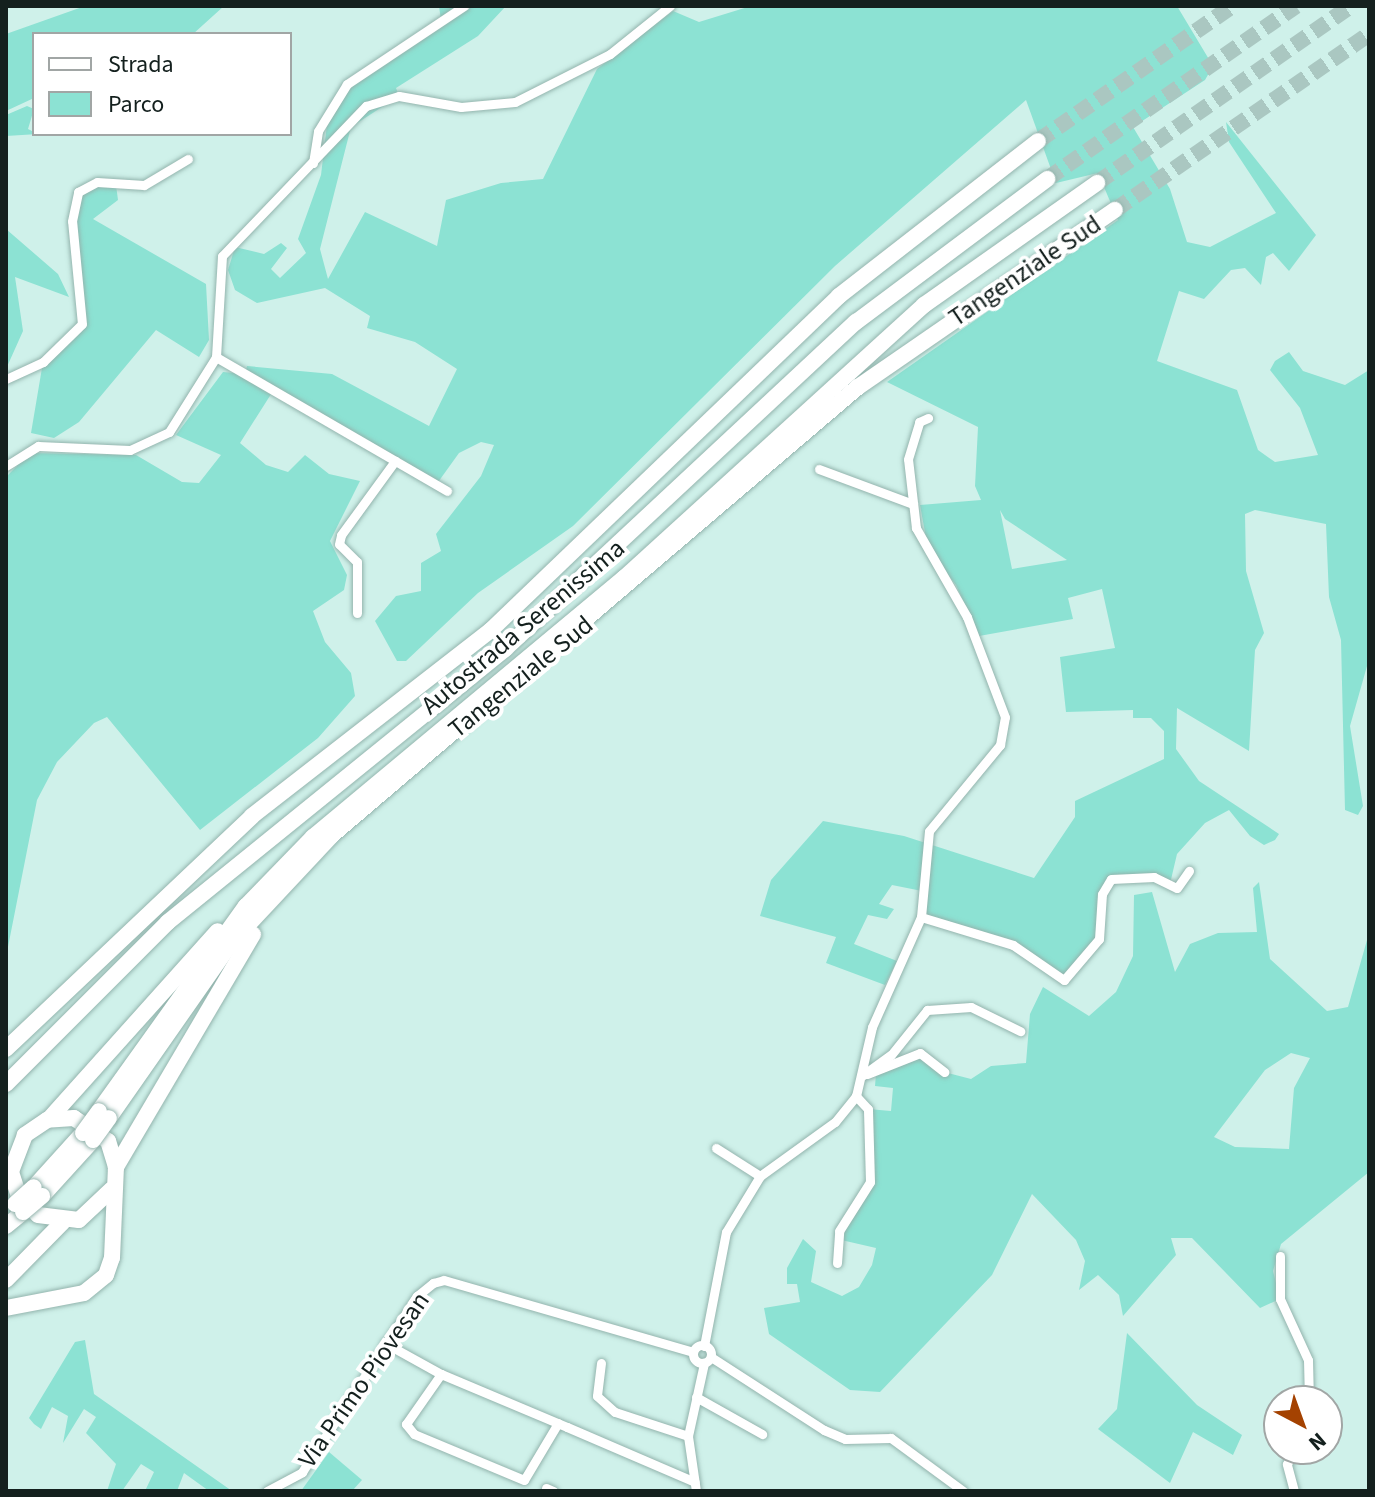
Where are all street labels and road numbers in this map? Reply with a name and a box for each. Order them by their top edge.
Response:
street label: Tangenziale Sud [943,209,1107,333]
street label: Autostrada Serenissima [415,533,631,721]
street label: Tangenziale Sud [442,609,600,745]
street label: Via Primo Piovesan [292,1286,436,1474]

